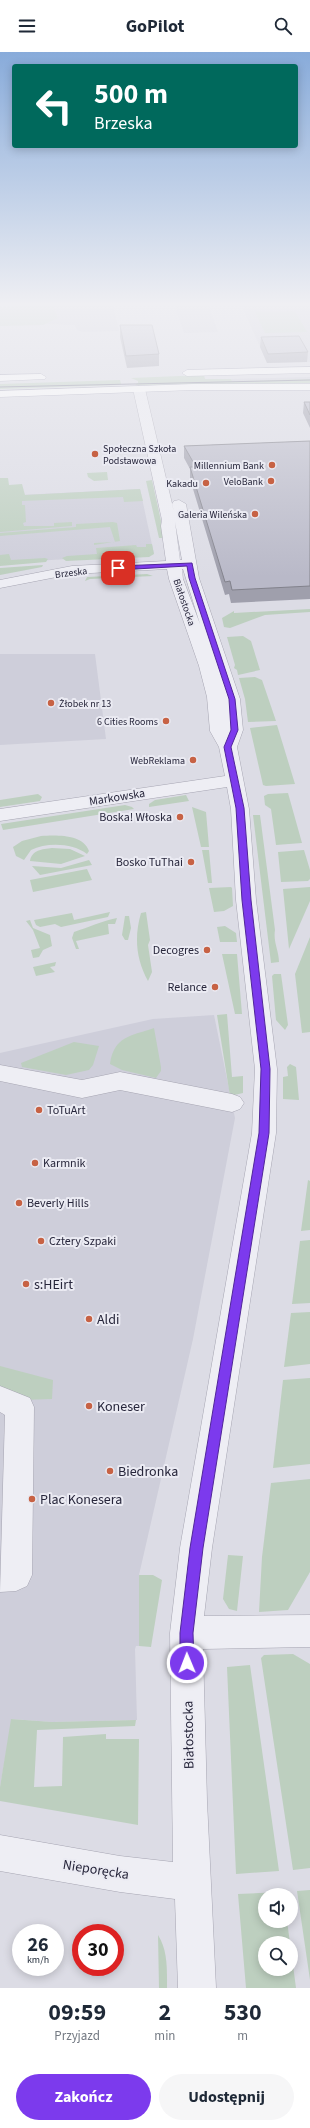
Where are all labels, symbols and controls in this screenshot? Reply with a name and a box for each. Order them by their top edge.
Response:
text: GoPilot [126,14,184,39]
icon: menu [16,15,38,37]
icon: search [272,15,294,37]
text: 500 m [94,74,168,114]
icon: left [28,80,80,132]
text: Brzeska [94,111,153,136]
place label: Społeczna Szkoła Podstawowa [103,442,176,468]
marker: Społeczna Szkoła Podstawowa [90,449,100,459]
place label: Millennium Bank [194,459,264,473]
marker: Millennium Bank [267,460,277,470]
place label: VeloBank [224,475,263,489]
marker: VeloBank [266,476,276,486]
place label: Kakadu [166,477,198,491]
marker: Kakadu [201,478,211,488]
place label: Galeria Wileńska [178,508,247,522]
marker: Galeria Wileńska [250,509,260,519]
pin [101,551,135,585]
icon: arrive [107,557,129,579]
street label: Brzeska [54,564,88,582]
street label: Białostocka [169,577,199,628]
place label: Żłobek nr 13 [59,697,111,711]
marker: Żłobek nr 13 [46,698,56,708]
place label: 6 Cities Rooms [97,715,158,729]
marker: 6 Cities Rooms [161,716,171,726]
place label: WebReklama [130,754,185,768]
marker: WebReklama [188,755,198,765]
street label: Markowska [88,785,146,810]
place label: Boska! Włoska [99,809,172,826]
marker: Boska! Włoska [175,812,185,822]
place label: Bosko TuThai [116,854,183,871]
marker: Bosko TuThai [186,857,196,867]
place label: Decogres [153,942,199,959]
marker: Decogres [202,945,212,955]
place label: Relance [167,979,207,996]
marker: Relance [210,982,220,992]
place label: ToTuArt [47,1102,86,1119]
marker: ToTuArt [34,1105,44,1115]
place label: Karmnik [43,1155,86,1172]
marker: Karmnik [30,1158,40,1168]
place label: Beverly Hills [27,1195,89,1212]
marker: Beverly Hills [14,1198,24,1208]
place label: Cztery Szpaki [49,1233,116,1250]
marker: Cztery Szpaki [36,1236,46,1246]
place label: s:HEirt [34,1275,73,1295]
marker: s:HEirt [21,1279,31,1289]
place label: Aldi [97,1310,119,1330]
marker: Aldi [84,1314,94,1324]
place label: Koneser [97,1397,145,1417]
marker: Koneser [84,1401,94,1411]
place label: Biedronka [118,1462,178,1482]
marker: Biedronka [105,1466,115,1476]
place label: Plac Konesera [40,1490,122,1510]
marker: Plac Konesera [27,1494,37,1504]
position arrow [166,1642,208,1684]
street label: Białostocka [178,1701,200,1769]
street label: Nieporęcka [61,1855,130,1885]
map controls [258,1888,298,1976]
button: sound [258,1888,298,1928]
speed limit sign: 30 [72,1924,124,1976]
text: 26 [27,1931,49,1959]
button: search [258,1936,298,1976]
text: km/h [27,1953,49,1967]
text: 09:59 [48,1995,106,2030]
text: 2 [159,1995,171,2030]
text: 530 [224,1995,262,2030]
text: Przyjazd [54,2027,100,2045]
text: min [154,2027,175,2045]
text: m [237,2027,248,2045]
button: Zakończ [16,2074,151,2120]
button: Udostępnij [159,2074,294,2120]

